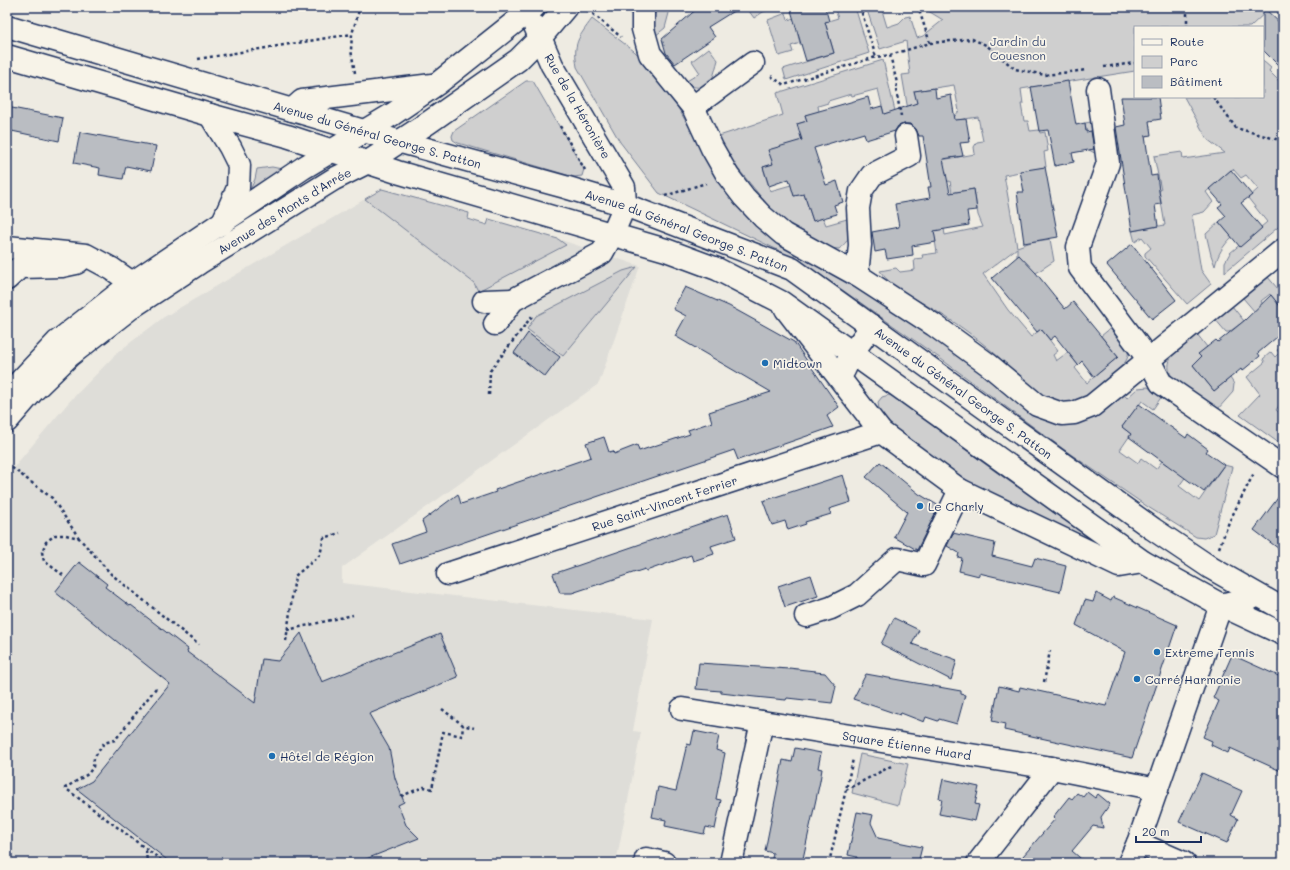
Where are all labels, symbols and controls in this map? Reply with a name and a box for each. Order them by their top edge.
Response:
legend [1134,26,1264,98]
park label: Jardin du Couesnon [990,33,1046,63]
text: Route [1170,33,1204,49]
street label: Rue de la Héronière [541,50,615,162]
text: Parc [1170,53,1198,69]
text: Bâtiment [1170,73,1223,89]
street label: Avenue du Général George S. Patton [272,97,483,172]
street label: Avenue des Monts d'Arrée [214,164,354,258]
street label: Avenue du Général George S. Patton [583,186,791,275]
street label: Avenue du Général George S. Patton [872,323,1056,462]
place label: Midtown [773,355,822,371]
marker: Midtown [760,358,770,368]
street label: Rue Saint-Vincent Ferrier [590,472,739,534]
place label: Le Charly [928,498,984,514]
marker: Le Charly [915,501,925,511]
place label: Extreme Tennis [1165,644,1255,660]
marker: Extreme Tennis [1152,647,1162,657]
place label: Carré Harmonie [1145,671,1241,687]
marker: Carré Harmonie [1132,674,1142,684]
street label: Square Étienne Huard [841,727,973,763]
place label: Hôtel de Région [280,748,374,764]
marker: Hôtel de Région [267,751,277,761]
scale bar [1136,818,1201,844]
text: 20 m [1142,823,1170,839]

